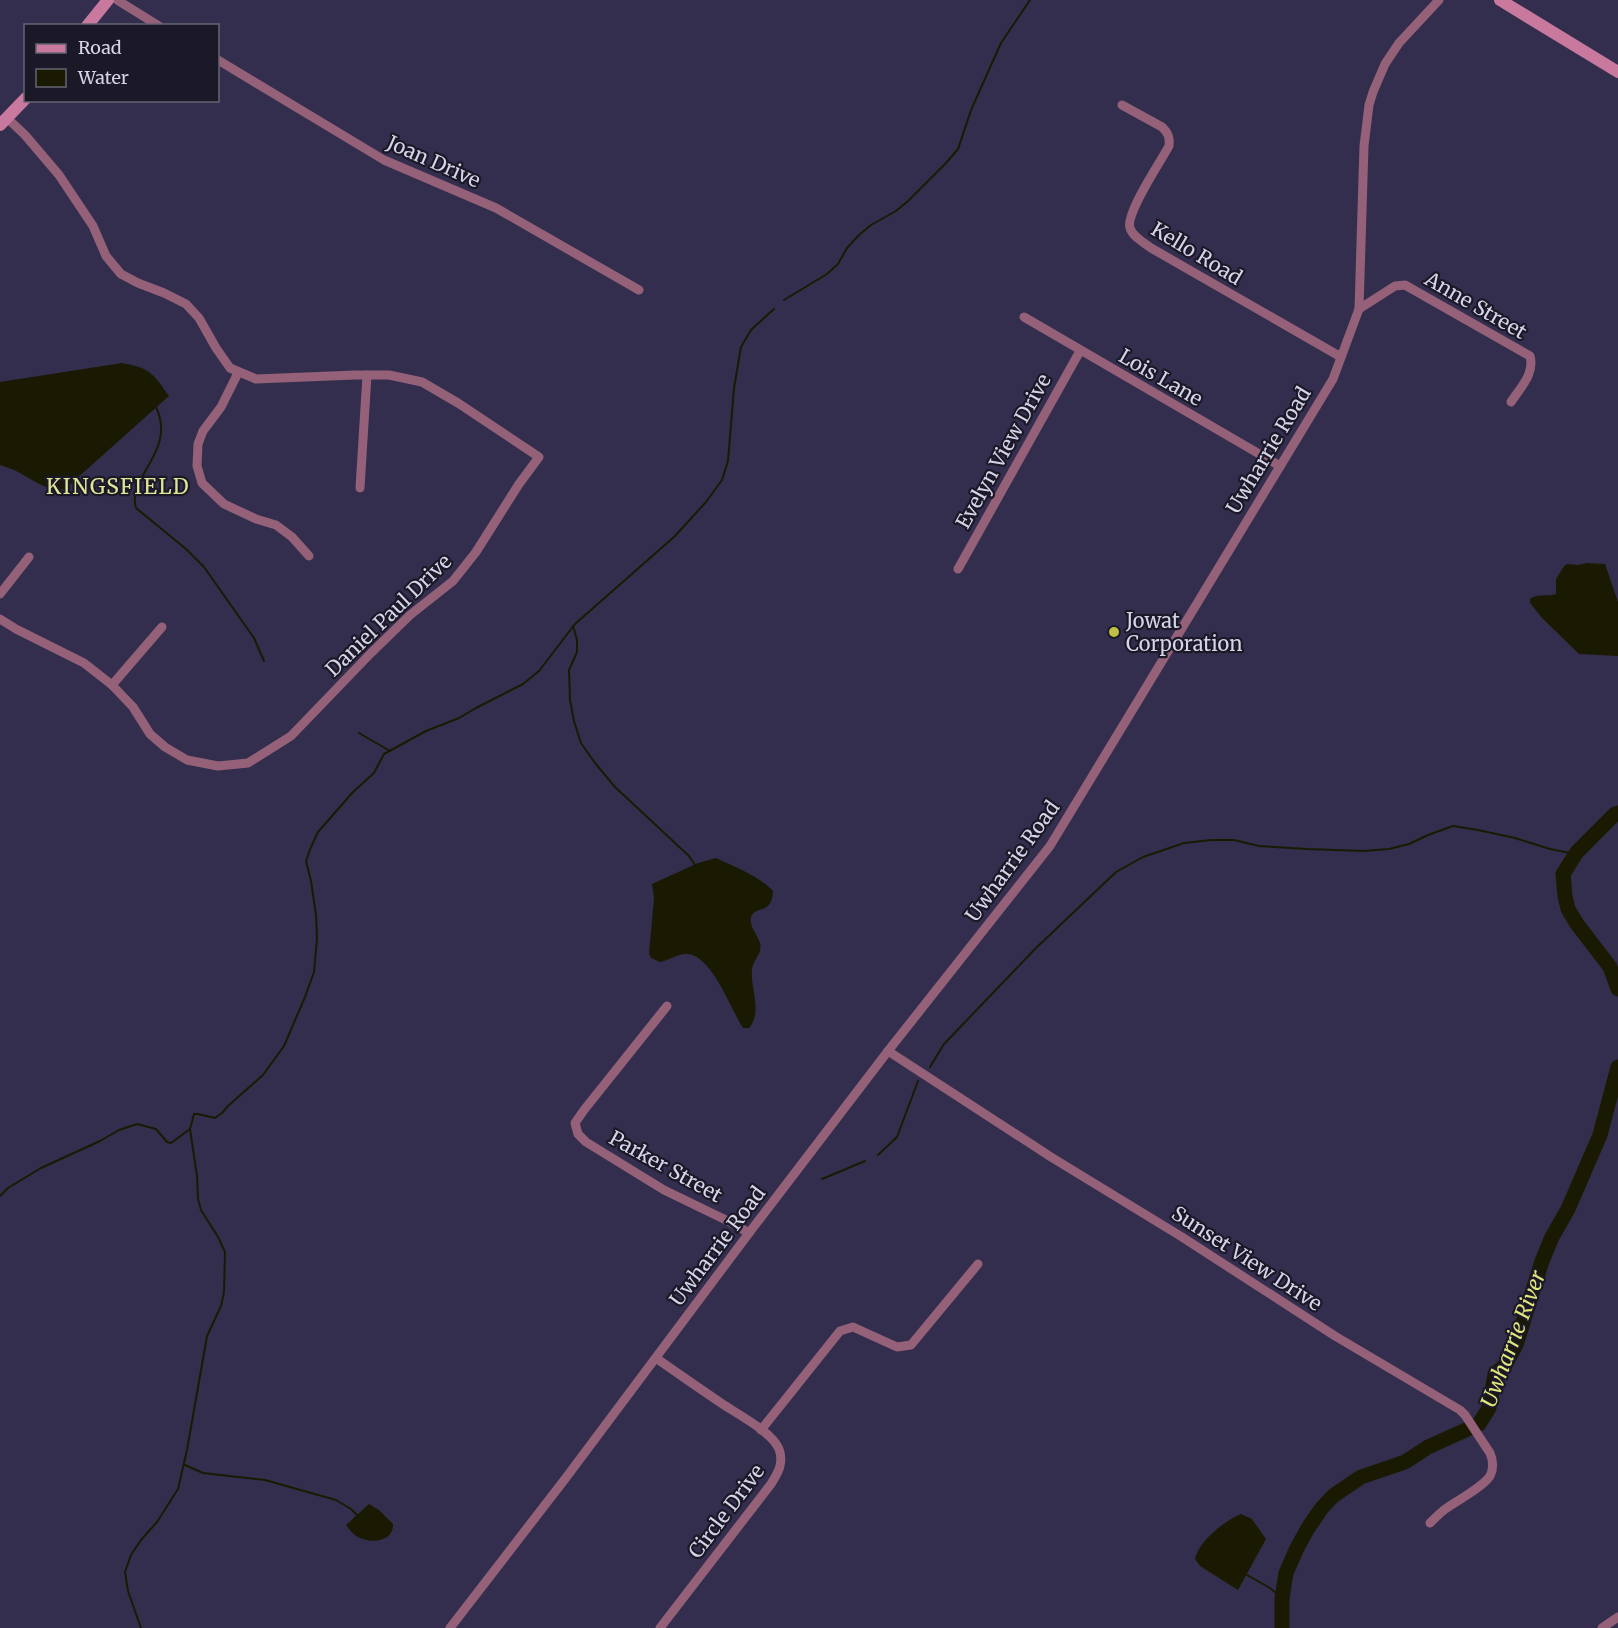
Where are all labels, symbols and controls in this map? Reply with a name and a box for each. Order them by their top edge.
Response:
legend [24,24,219,102]
text: Road [78,36,122,59]
text: Water [77,66,129,89]
street label: Joan Drive [383,129,484,193]
street label: Kello Road [1147,216,1247,290]
street label: Anne Street [1420,265,1531,344]
street label: Lois Lane [1115,343,1207,411]
street label: Evelyn View Drive [950,369,1056,533]
street label: Uwharrie Road [1220,382,1316,518]
district label: KINGSFIELD [46,473,190,500]
street label: Daniel Paul Drive [320,549,456,681]
place label: Jowat Corporation [1125,608,1242,656]
marker: Jowat Corporation [1107,625,1121,639]
street label: Uwharrie Road [960,796,1064,926]
street label: Parker Street [605,1125,727,1207]
street label: Uwharrie Road [664,1181,770,1311]
street label: Sunset View Drive [1167,1200,1327,1316]
water label: Uwharrie River [1475,1266,1552,1411]
street label: Circle Drive [683,1459,769,1563]

